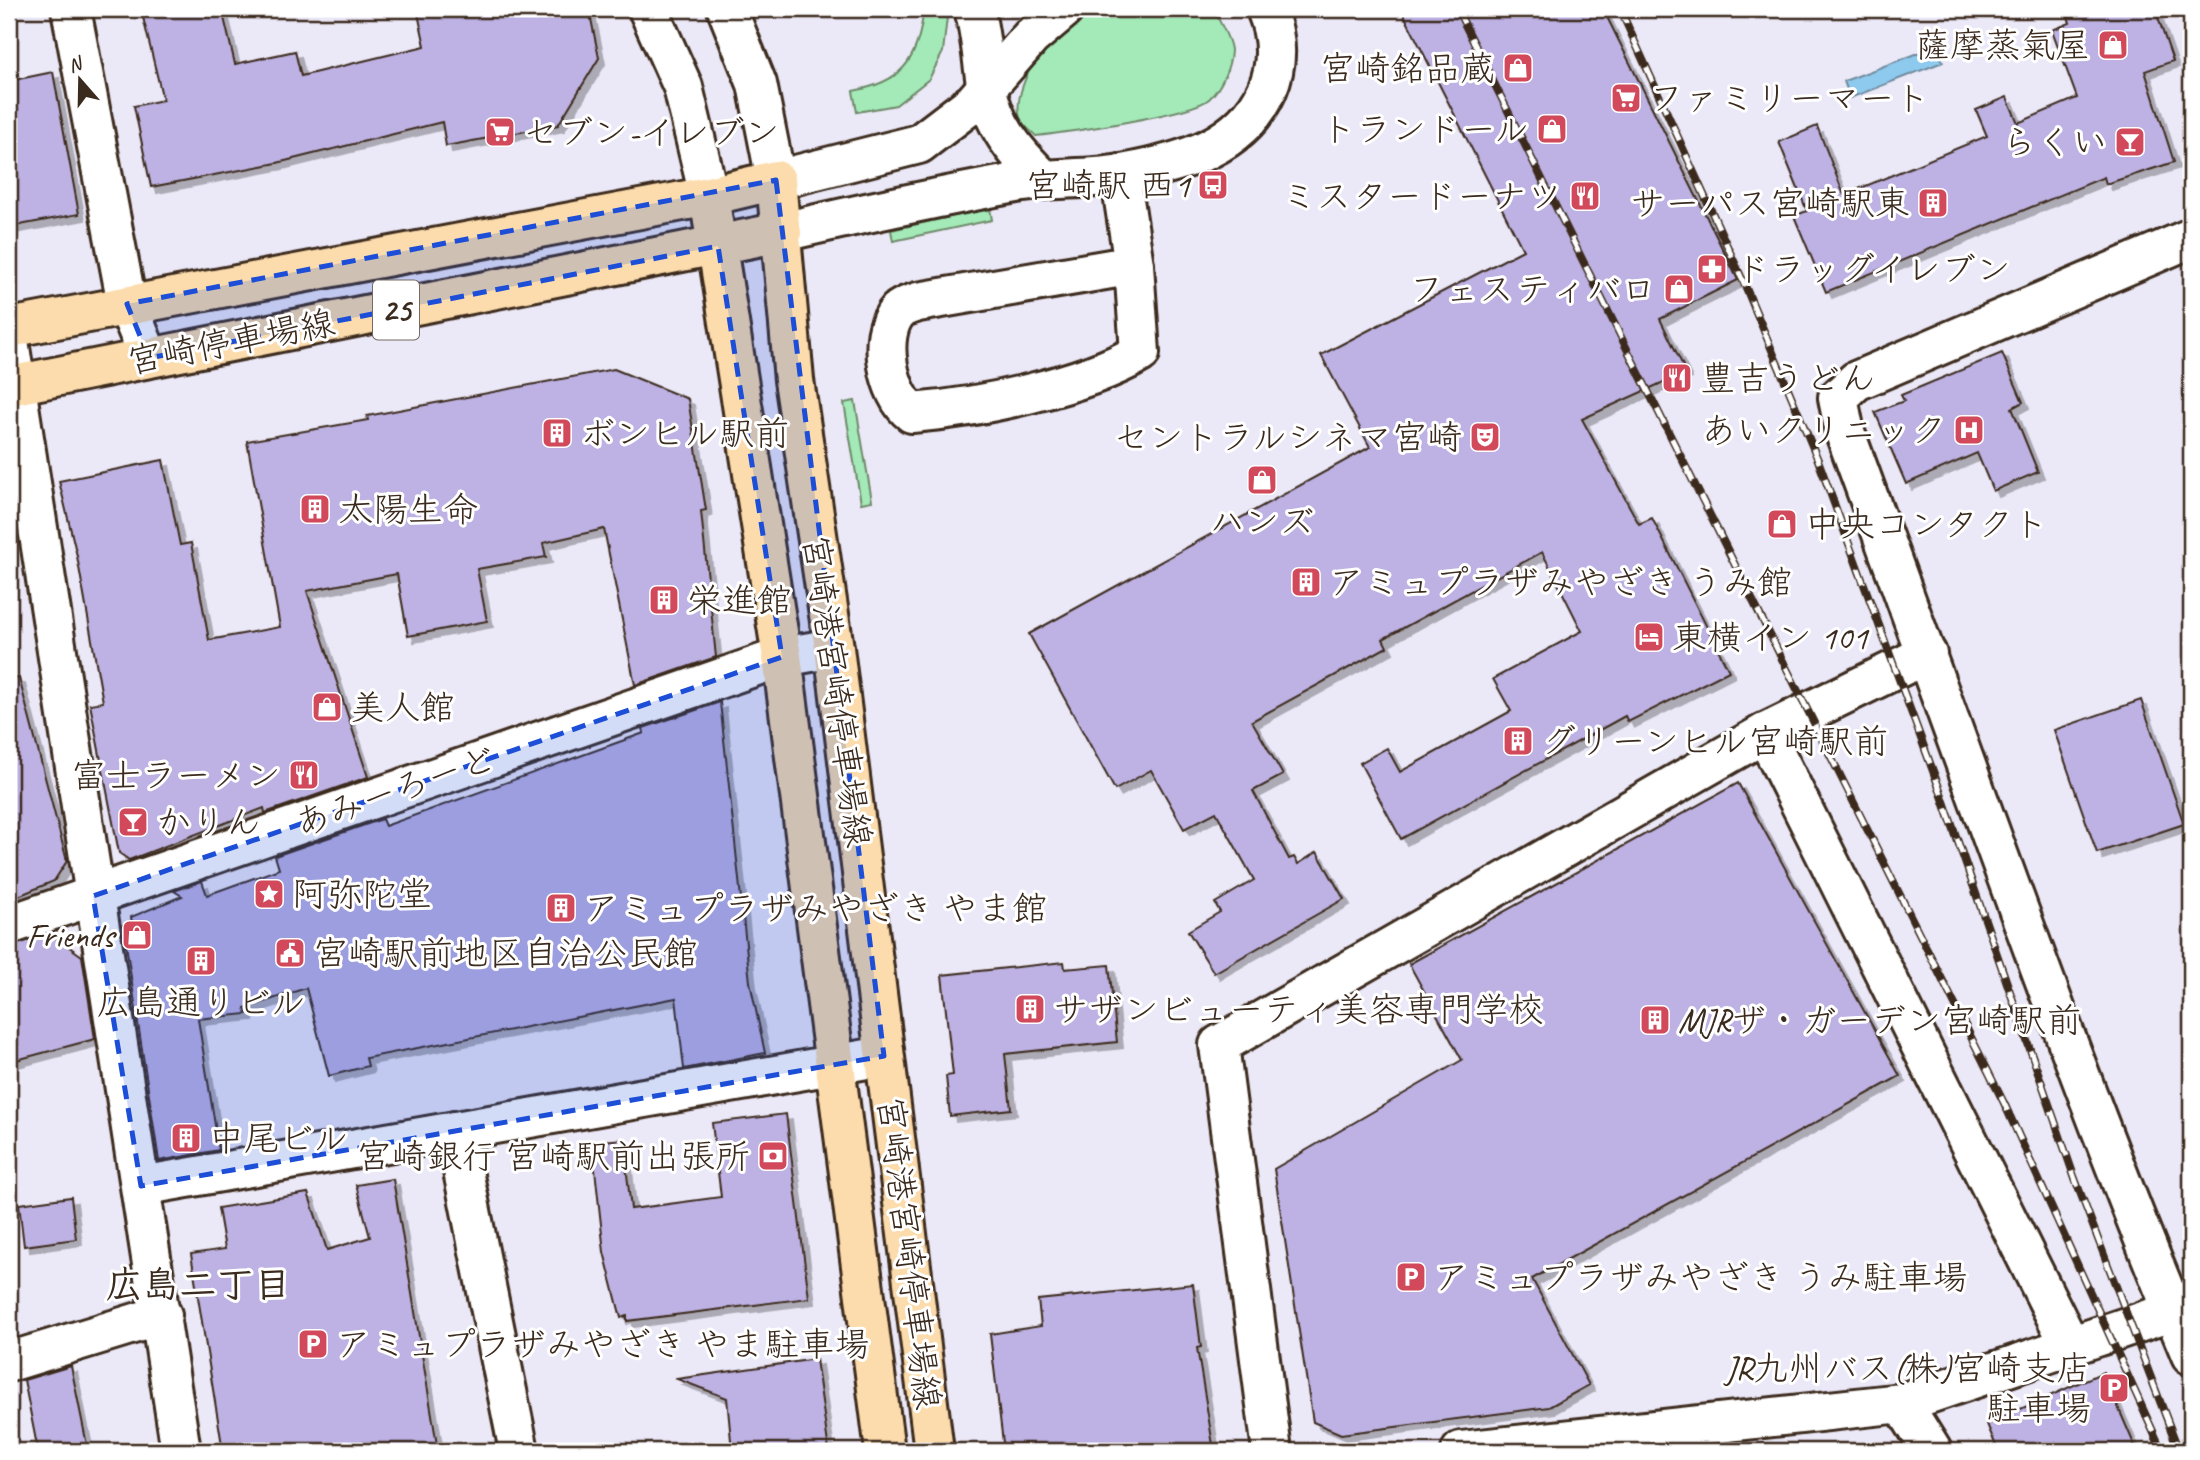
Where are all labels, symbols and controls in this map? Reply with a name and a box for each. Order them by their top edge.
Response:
place label: 薩摩蒸氣屋 [1915,23,2090,68]
shop icon: 薩摩蒸氣屋 [2096,28,2130,62]
north arrow [46,46,116,116]
place label: 宮崎銘品蔵 [1320,46,1495,91]
text: N [65,51,87,78]
shop icon: 宮崎銘品蔵 [1501,51,1535,85]
place label: ファミリーマート [1649,76,1930,121]
supermarket icon: ファミリーマート [1609,81,1643,115]
place label: トランドール [1321,107,1529,152]
place label: セブン-イレブン [523,110,779,155]
shop icon: トランドール [1535,112,1569,146]
supermarket icon: セブン-イレブン [483,115,517,149]
place label: らくい [2002,120,2107,165]
bar icon: らくい [2113,125,2147,159]
place label: 宮崎駅 西1 [1026,163,1192,208]
bus stop icon: 宮崎駅 西1 [1196,168,1230,202]
place label: ミスタードーナツ [1281,174,1562,219]
restaurant icon: ミスタードーナツ [1568,179,1602,213]
place label: サーパス宮崎駅東 [1630,181,1910,226]
building icon: サーパス宮崎駅東 [1916,186,1950,220]
place label: ドラッグイレブン [1735,247,2011,292]
pharmacy icon: ドラッグイレブン [1695,252,1729,286]
place label: フェスティバロ [1409,267,1656,312]
shop icon: フェスティバロ [1662,272,1696,306]
road number: 25 [373,280,419,340]
street label: 宮崎停車場線 [124,300,338,384]
place label: 豊吉うどん [1700,356,1876,401]
restaurant icon: 豊吉うどん [1660,361,1694,395]
place label: あいクリニック [1701,408,1946,453]
place label: ボンヒル駅前 [580,411,789,456]
hospital icon: あいクリニック [1952,413,1986,447]
place label: セントラルシネマ宮崎 [1113,415,1462,460]
building icon: ボンヒル駅前 [540,416,574,450]
theatre icon: セントラルシネマ宮崎 [1468,420,1502,454]
shop icon: ハンズ [1245,463,1279,497]
place label: 太陽生命 [338,487,478,532]
building icon: 太陽生命 [298,492,332,526]
place label: ハンズ [1210,499,1314,544]
place label: 中央コンタクト [1805,502,2048,547]
shop icon: 中央コンタクト [1765,507,1799,541]
street label: 宮崎港宮崎停車場線 [793,532,881,850]
place label: アミュプラザみやざき うみ館 [1329,560,1792,605]
building icon: アミュプラザみやざき うみ館 [1289,565,1323,599]
place label: 栄進館 [687,578,792,623]
building icon: 栄進館 [647,583,681,617]
place label: 東横イン 101 [1672,615,1870,660]
hotel icon: 東横イン 101 [1632,620,1666,654]
place label: 美人館 [350,685,455,730]
shop icon: 美人館 [310,690,344,724]
place label: グリーンヒル宮崎駅前 [1541,719,1888,764]
building icon: グリーンヒル宮崎駅前 [1501,724,1535,758]
street label: あみーろーど [289,736,501,846]
place label: 富士ラーメン [71,753,281,798]
restaurant icon: 富士ラーメン [287,758,321,792]
place label: かりん [156,800,261,845]
bar icon: かりん [116,805,150,839]
place label: 阿弥陀堂 [292,872,432,917]
place icon: 阿弥陀堂 [252,877,286,911]
place label: アミュプラザみやざき やま館 [584,886,1047,931]
building icon: アミュプラザみやざき やま館 [544,891,578,925]
place label: Friends [26,913,117,958]
shop icon: Friends [120,918,154,952]
place label: 宮崎駅前地区自治公民館 [313,931,698,976]
public building icon: 宮崎駅前地区自治公民館 [273,936,307,970]
building icon: 広島通りビル [184,944,218,978]
place label: 広島通りビル [96,980,306,1025]
place label: サザンビューティ美容専門学校 [1053,987,1544,1032]
building icon: サザンビューティ美容専門学校 [1013,992,1047,1026]
place label: MJRザ・ガーデン宮崎駅前 [1678,998,2081,1043]
building icon: MJRザ・ガーデン宮崎駅前 [1638,1003,1672,1037]
street label: 宮崎港宮崎停車場線 [867,1094,951,1412]
place label: 中尾ビル [209,1116,348,1161]
building icon: 中尾ビル [169,1121,203,1155]
place label: 宮崎銀行 宮崎駅前出張所 [357,1134,750,1179]
bank icon: 宮崎銀行 宮崎駅前出張所 [756,1139,790,1173]
place label: アミュプラザみやざき うみ駐車場 [1434,1255,1967,1300]
parking icon: アミュプラザみやざき うみ駐車場 [1394,1260,1428,1294]
district label: 広島二丁目 [106,1261,291,1308]
place label: アミュプラザみやざき やま駐車場 [336,1322,869,1367]
parking icon: アミュプラザみやざき やま駐車場 [296,1327,330,1361]
place label: JR九州バス(株)宮崎支店 駐車場 [1723,1346,2091,1431]
parking icon: JR九州バス(株)宮崎支店 駐車場 [2097,1371,2131,1405]

